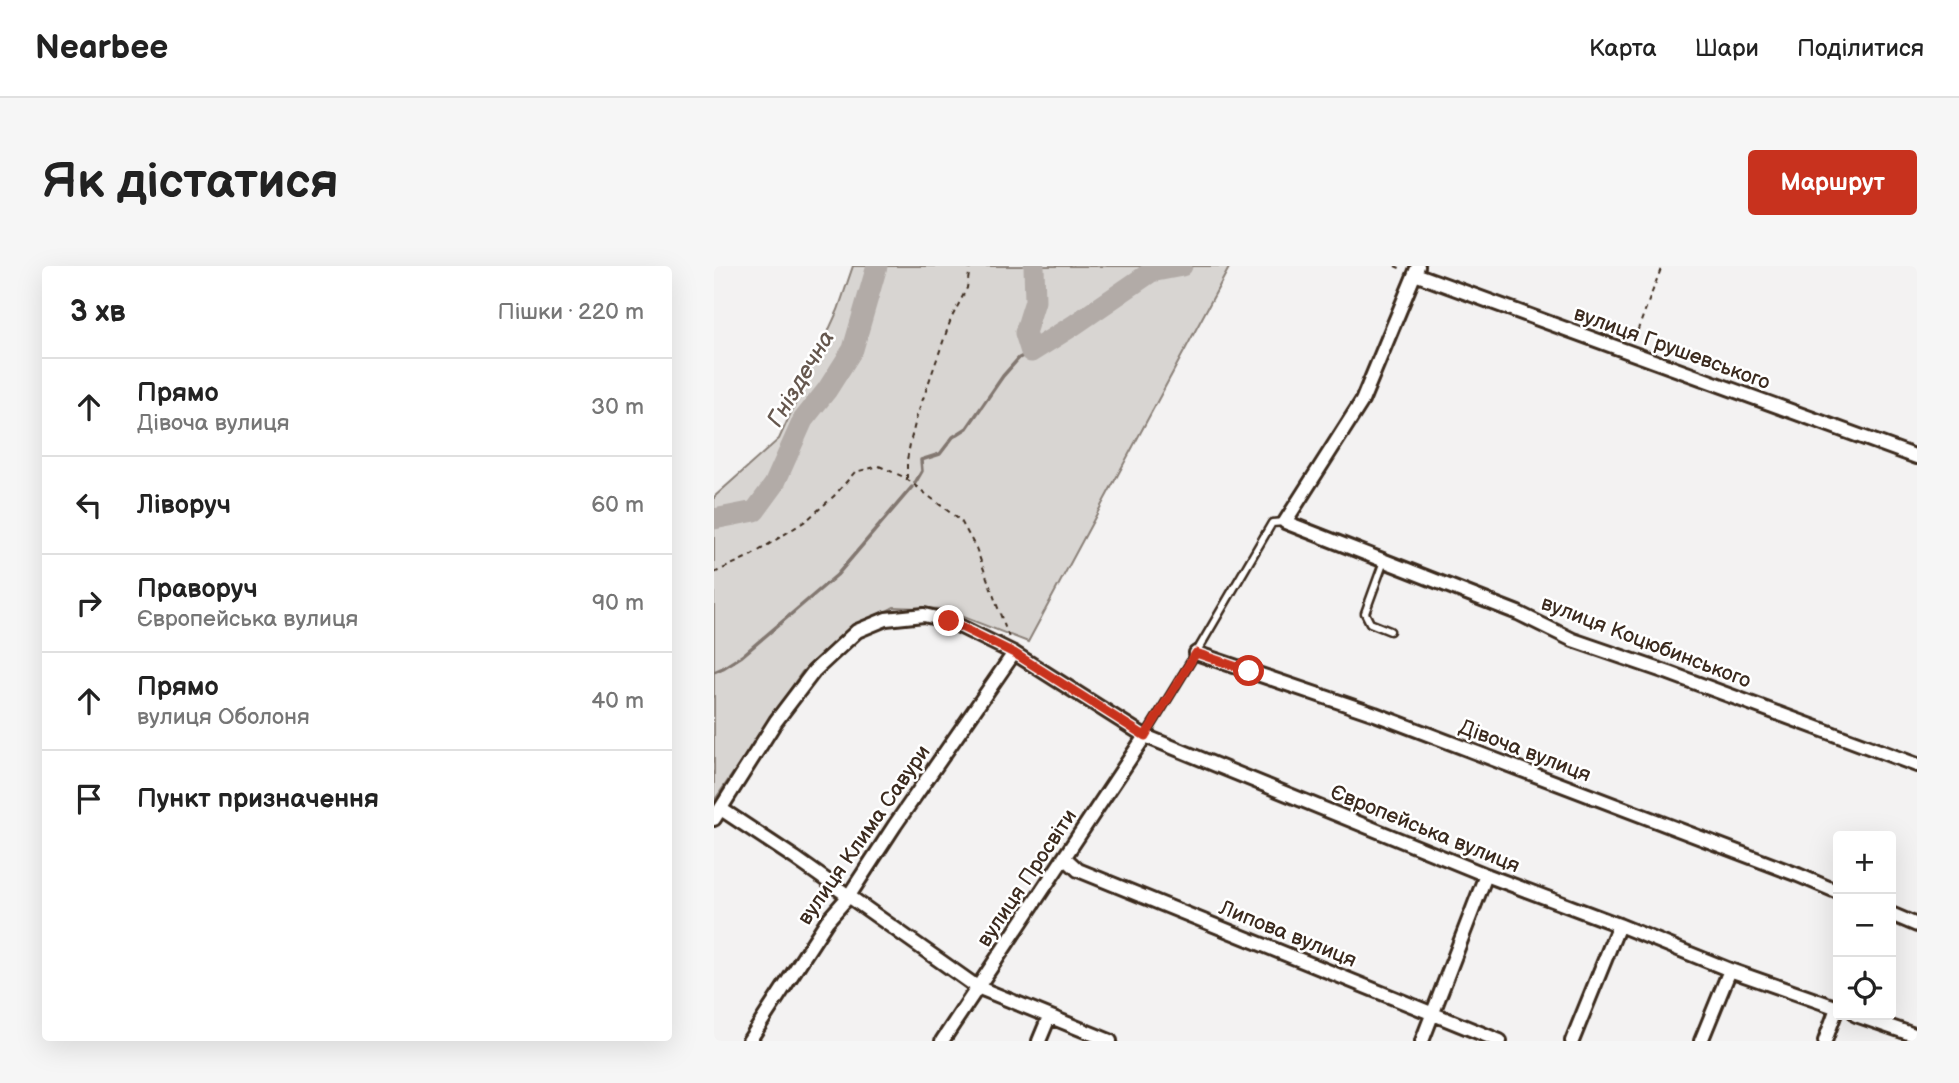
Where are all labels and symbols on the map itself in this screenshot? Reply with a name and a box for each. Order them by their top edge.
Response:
street label: вулиця Грушевського [1570,301,1774,395]
water label: Гніздечна [761,326,841,432]
street label: вулиця Коцюбинського [1538,590,1754,694]
route end [933,605,964,636]
route start [1233,655,1264,686]
street label: Дівоча вулиця [1456,714,1594,788]
street label: вулиця Клима Савури [792,740,936,930]
street label: Європейська вулиця [1327,780,1523,878]
street label: вулиця Просвіти [972,804,1082,952]
street label: Липова вулиця [1215,895,1360,973]

